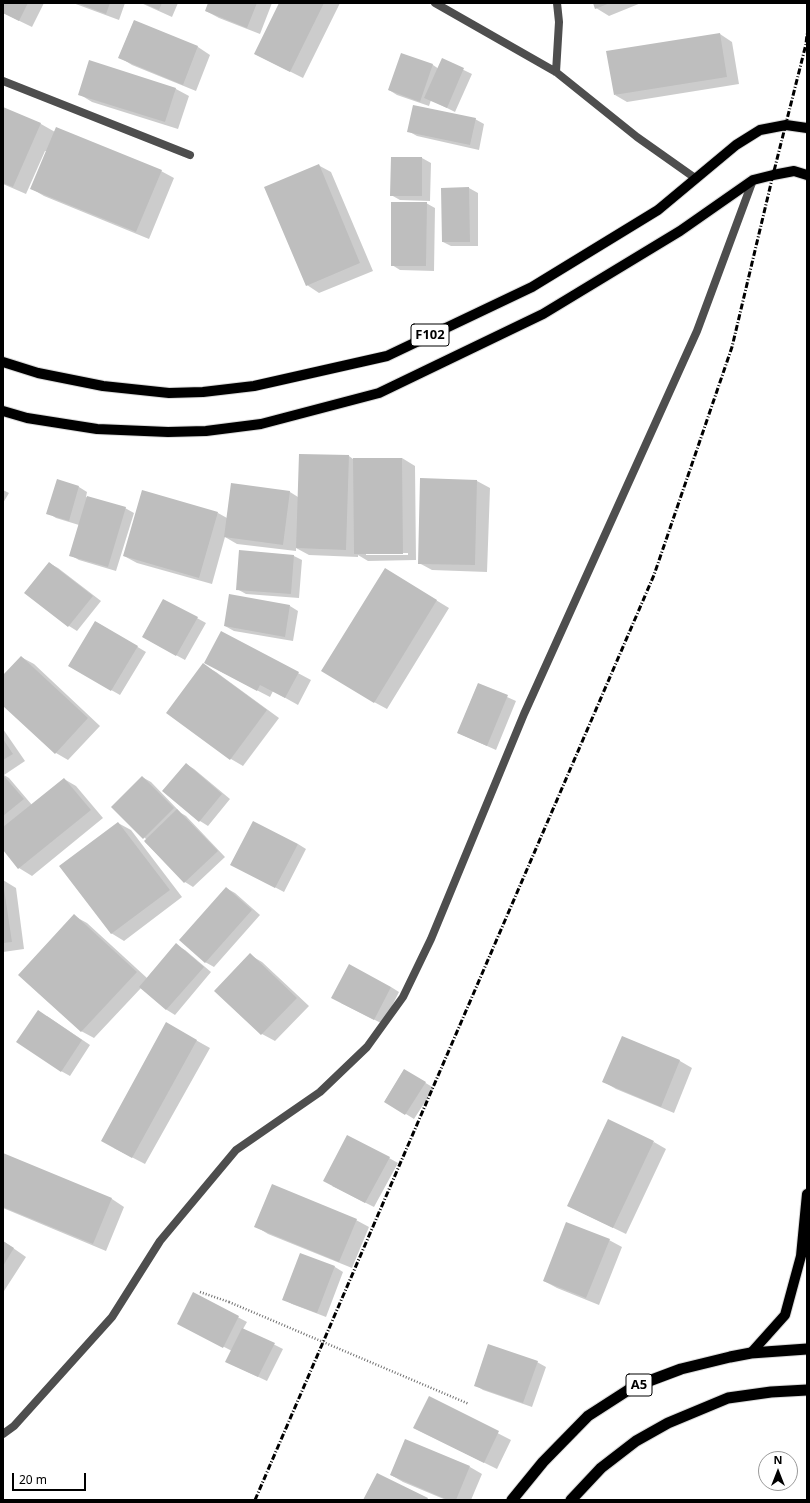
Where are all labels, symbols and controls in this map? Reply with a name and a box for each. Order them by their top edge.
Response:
road number: F102 [411,324,449,346]
road number: A5 [626,1374,652,1396]
north arrow [758,1451,798,1491]
text: N [774,1452,782,1467]
scale bar [14,1465,88,1491]
text: 20 m [19,1471,47,1488]

